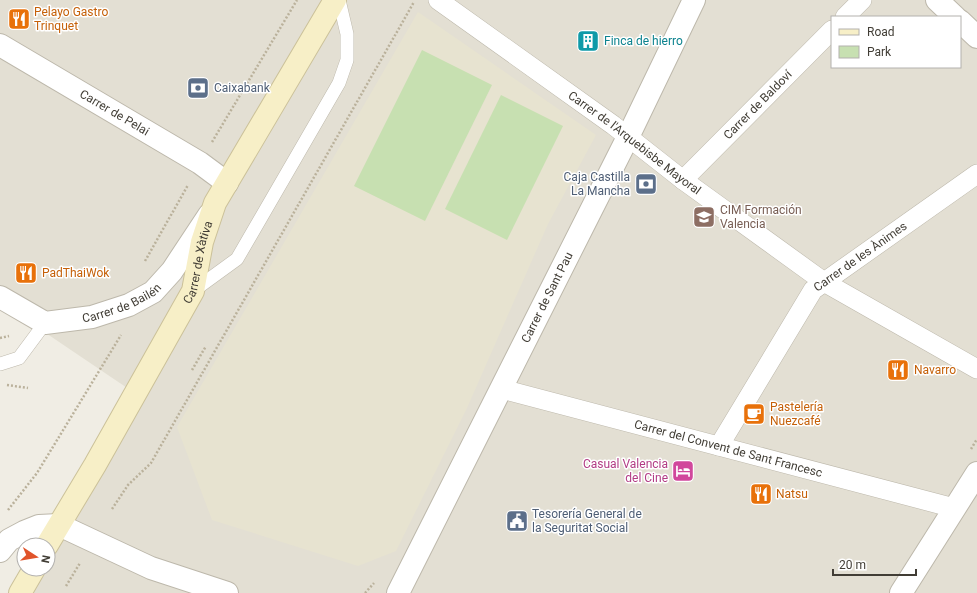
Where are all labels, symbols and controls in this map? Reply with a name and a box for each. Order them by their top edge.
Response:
place label: Pelayo Gastro Trinquet [34,5,108,33]
restaurant icon: Pelayo Gastro Trinquet [6,6,32,32]
legend [831,16,961,68]
text: Road [867,25,895,39]
building icon: Finca de hierro [575,28,601,54]
place label: Finca de hierro [604,34,683,48]
text: Park [867,45,892,59]
street label: Carrer de Baldoví [721,67,796,142]
bank icon: Caixabank [185,75,211,101]
place label: Caixabank [214,81,271,95]
street label: Carrer de Pelai [77,87,152,139]
street label: Carrer de l'Arquebisbe Mayoral [566,88,703,198]
place label: Caja Castilla La Mancha [564,170,630,198]
bank icon: Caja Castilla La Mancha [633,171,659,197]
place label: CIM Formación Valencia [720,203,802,231]
school or university icon: CIM Formación Valencia [691,204,717,230]
street label: Carrer de Xàtiva [180,219,216,306]
street label: Carrer de les Ànimes [811,219,910,294]
street label: Carrer de Sant Pau [518,250,576,345]
restaurant icon: PadThaiWok [13,260,39,286]
place label: PadThaiWok [42,266,110,280]
street label: Carrer de Bailén [81,281,164,325]
restaurant icon: Navarro [885,357,911,383]
place label: Navarro [914,363,956,377]
place label: Pastelería Nuezcafé [770,400,823,428]
cafe icon: Pastelería Nuezcafé [741,401,767,427]
street label: Carrer del Convent de Sant Francesc [633,417,824,480]
place label: Casual Valencia del Cine [583,457,668,485]
hotel icon: Casual Valencia del Cine [670,458,696,484]
restaurant icon: Natsu [748,481,774,507]
place label: Natsu [776,487,808,501]
place label: Tesorería General de la Seguritat Social [532,507,642,535]
public building icon: Tesorería General de la Seguritat Social [504,508,530,534]
north arrow [16,537,56,577]
scale bar [833,551,916,577]
text: N [38,554,52,564]
text: 20 m [839,558,866,572]

